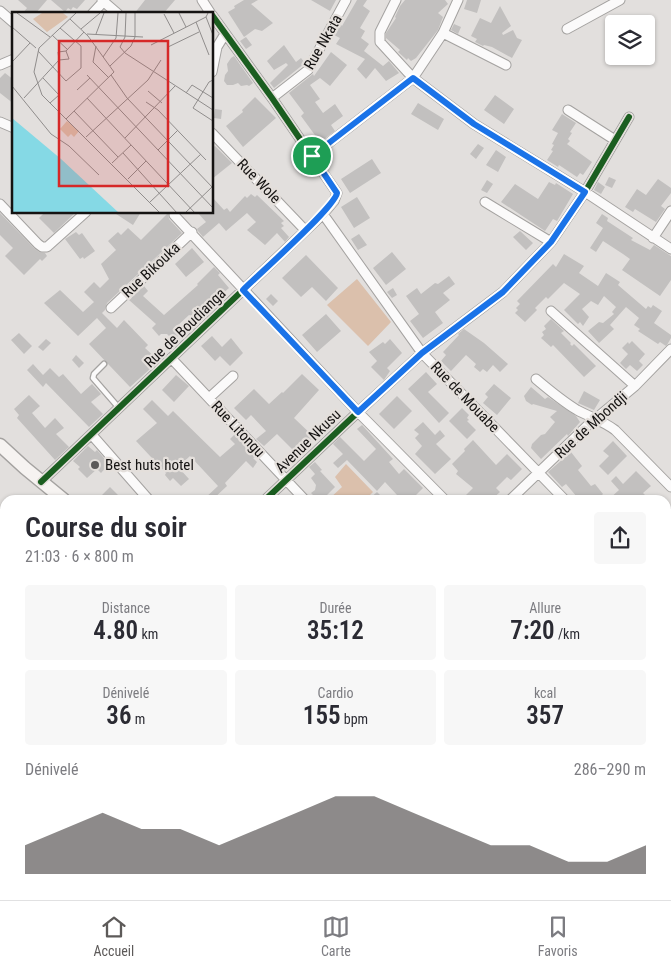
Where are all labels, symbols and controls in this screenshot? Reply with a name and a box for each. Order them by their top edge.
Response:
street label: Rue Nkata [300,11,346,73]
inset map [12,12,214,214]
map controls [605,15,655,65]
button: layers [605,15,655,65]
pin [291,135,333,177]
icon: arrive [298,142,326,170]
street label: Rue Wole [233,155,285,207]
street label: Rue Bikouka [118,239,184,301]
street label: Rue de Boudianga [140,285,230,371]
street label: Rue de Mouabe [427,358,503,436]
street label: Rue de Mbondji [551,388,631,462]
street label: Rue Litongu [208,397,268,461]
street label: Avenue Nkusu [272,405,344,477]
place label: Best huts hotel [105,456,194,474]
marker: Best huts hotel [89,459,101,471]
text: Course du soir [25,511,187,544]
button: share [594,512,646,564]
text: 21:03 · 6 × 800 m [25,547,134,566]
text: Distance [102,600,150,616]
text: Durée [319,600,352,616]
text: Allure [529,600,561,616]
text: 4.80 [93,616,138,645]
text: 35:12 [307,616,364,645]
text: 7:20 [510,616,555,645]
text: km [138,626,158,642]
text: /km [555,626,580,642]
text: Dénivelé [102,685,149,701]
text: Cardio [318,685,353,701]
text: kcal [534,685,556,701]
text: 36 [106,701,132,730]
text: 155 [303,701,341,730]
text: 357 [526,701,564,730]
text: m [132,711,145,727]
text: bpm [341,711,368,727]
text: Dénivelé [25,760,78,779]
text: 286–290 m [574,760,646,779]
tab: Accueil [93,913,134,959]
tab: Carte [321,913,351,959]
tab: Favoris [538,913,578,959]

